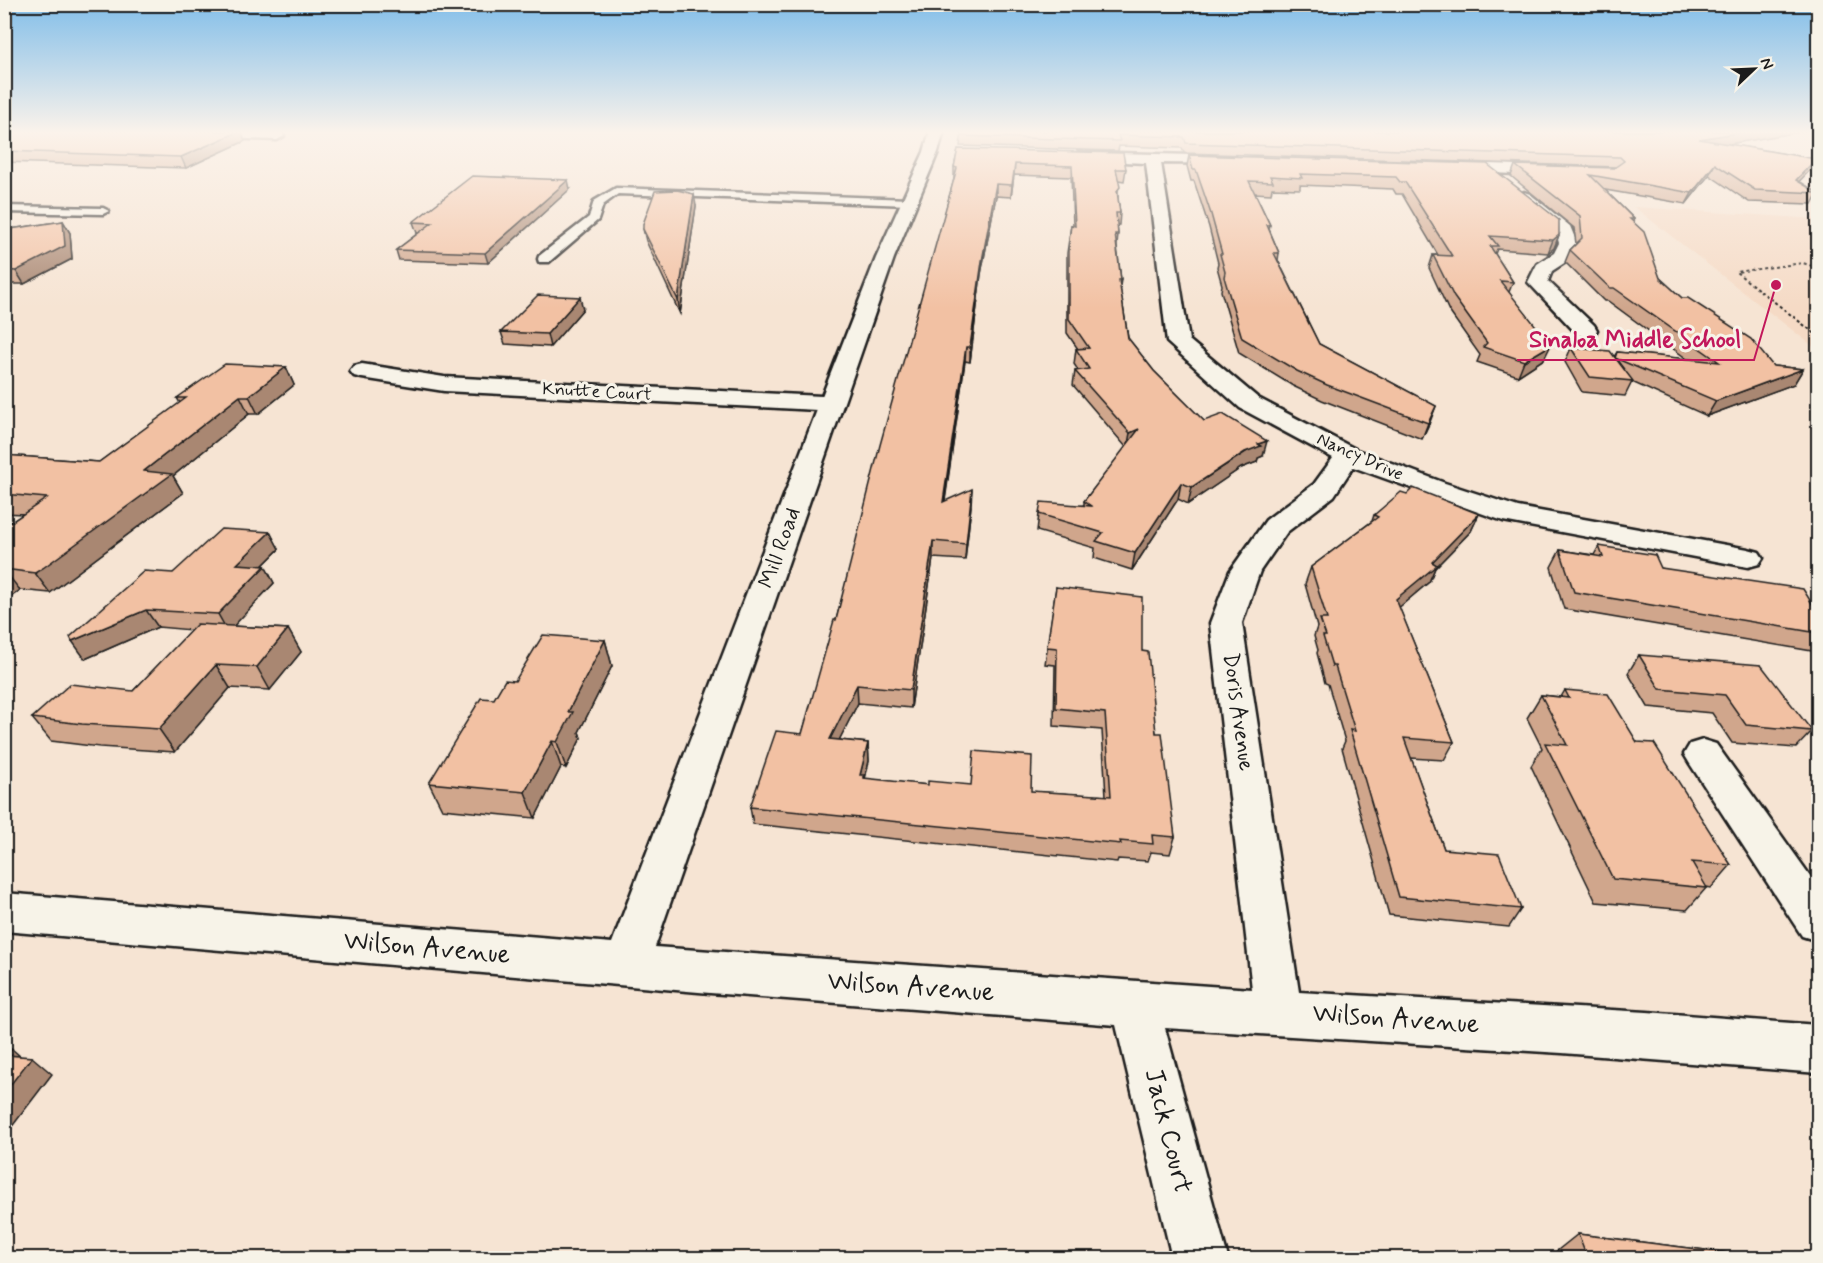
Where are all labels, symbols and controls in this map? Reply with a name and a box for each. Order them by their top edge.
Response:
north arrow [1724,39,1784,99]
text: N [1755,55,1778,73]
callout: Sinaloa Middle School [1517,318,1754,360]
text: Sinaloa Middle School [1529,325,1741,356]
street label: Knutte Court [542,377,652,407]
street label: Nancy Drive [1313,427,1407,487]
street label: Mill Road [752,504,808,592]
street label: Doris Avenue [1216,651,1260,773]
street label: Wilson Avenue [342,923,512,973]
street label: Wilson Avenue [826,964,996,1010]
street label: Wilson Avenue [1311,996,1481,1042]
street label: Jack Court [1136,1065,1200,1197]

